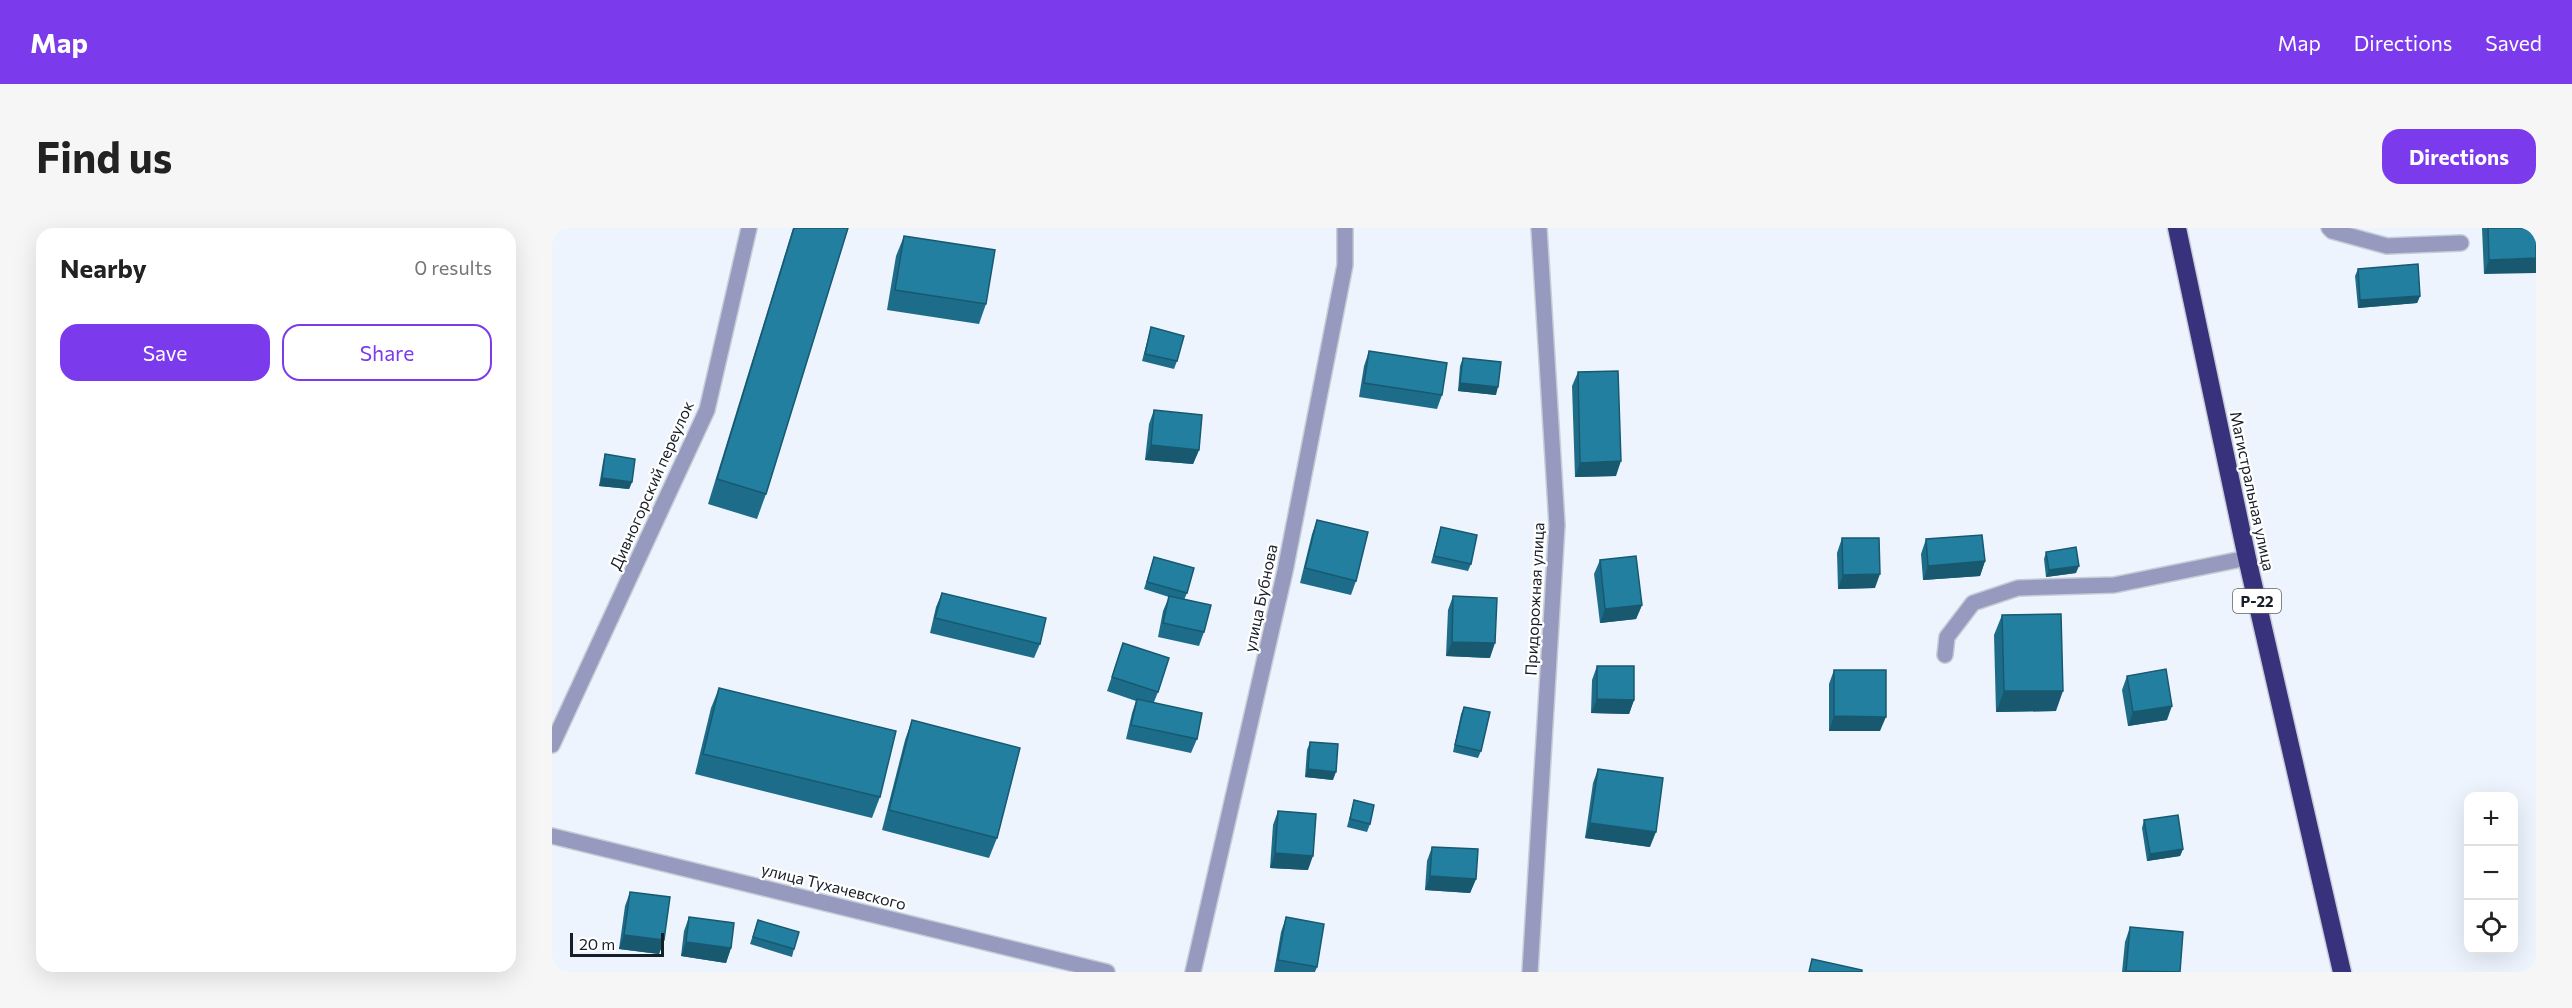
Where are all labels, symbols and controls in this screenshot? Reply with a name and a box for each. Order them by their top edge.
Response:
text: Map [30,25,88,59]
text: Map [2278,30,2321,55]
text: Directions [2354,30,2452,55]
text: Saved [2485,30,2542,55]
button: Directions [2382,129,2536,184]
text: Find us [36,130,172,182]
text: Nearby [60,252,147,283]
text: 0 results [414,255,492,279]
button: Save [60,324,270,381]
button: Share [282,324,492,381]
street label: Дивногорский переулок [605,397,697,572]
street label: Магистральная улица [2227,409,2279,573]
street label: Придорожная улица [1521,522,1547,676]
street label: улица Бубнова [1239,542,1281,654]
road number: Р-22 [2233,589,2281,613]
map controls [2464,792,2518,954]
button: + [2464,792,2518,846]
button: − [2464,846,2518,900]
street label: улица Тухачевского [760,859,908,913]
button: locate [2464,900,2518,954]
scale bar [570,930,664,958]
text: 20 m [579,934,615,953]

